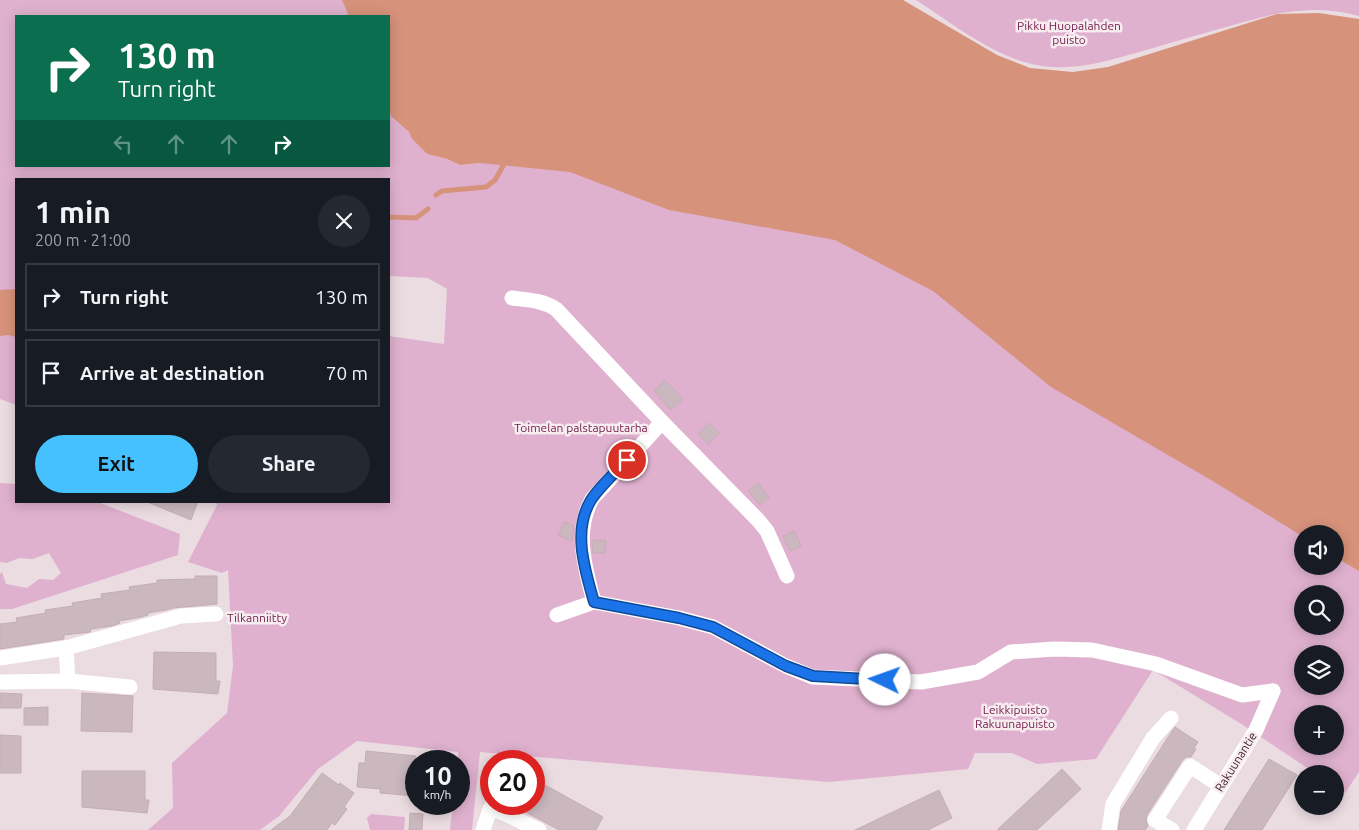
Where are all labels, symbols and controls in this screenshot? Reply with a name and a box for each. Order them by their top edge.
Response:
park label: Pikku Huopalahden puisto [1017,19,1121,46]
icon: right [35,35,100,100]
text: 130 m [118,35,216,75]
text: Turn right [118,76,216,101]
icon: left [109,130,137,158]
icon: ahead [162,130,190,158]
icon: ahead [215,130,243,158]
icon: right [268,130,296,158]
text: 1 min [35,195,111,229]
button: close [318,195,370,247]
text: 200 m · 21:00 [35,231,131,249]
icon: right [37,283,65,311]
text: Turn right [80,286,168,308]
text: 130 m [315,286,368,308]
icon: arrive [37,359,65,387]
text: Arrive at destination [80,362,265,384]
text: 70 m [326,362,368,384]
park label: Toimelan palstapuutarha [514,421,648,434]
button: Exit [35,435,198,493]
button: Share [208,435,370,493]
pin [606,439,648,481]
icon: arrive [613,446,641,474]
map controls [1294,525,1344,815]
button: sound [1294,525,1344,575]
button: search [1294,585,1344,635]
park label: Tilkanniitty [227,611,287,624]
button: layers [1294,645,1344,695]
position arrow [858,653,910,705]
park label: Leikkipuisto Rakuunapuisto [975,703,1055,730]
button: + [1294,705,1344,755]
street label: Rakuunantie [1212,730,1259,794]
speed limit sign: 20 [480,750,545,815]
text: 10 [423,762,452,790]
button: − [1294,765,1344,815]
text: km/h [424,788,451,801]

